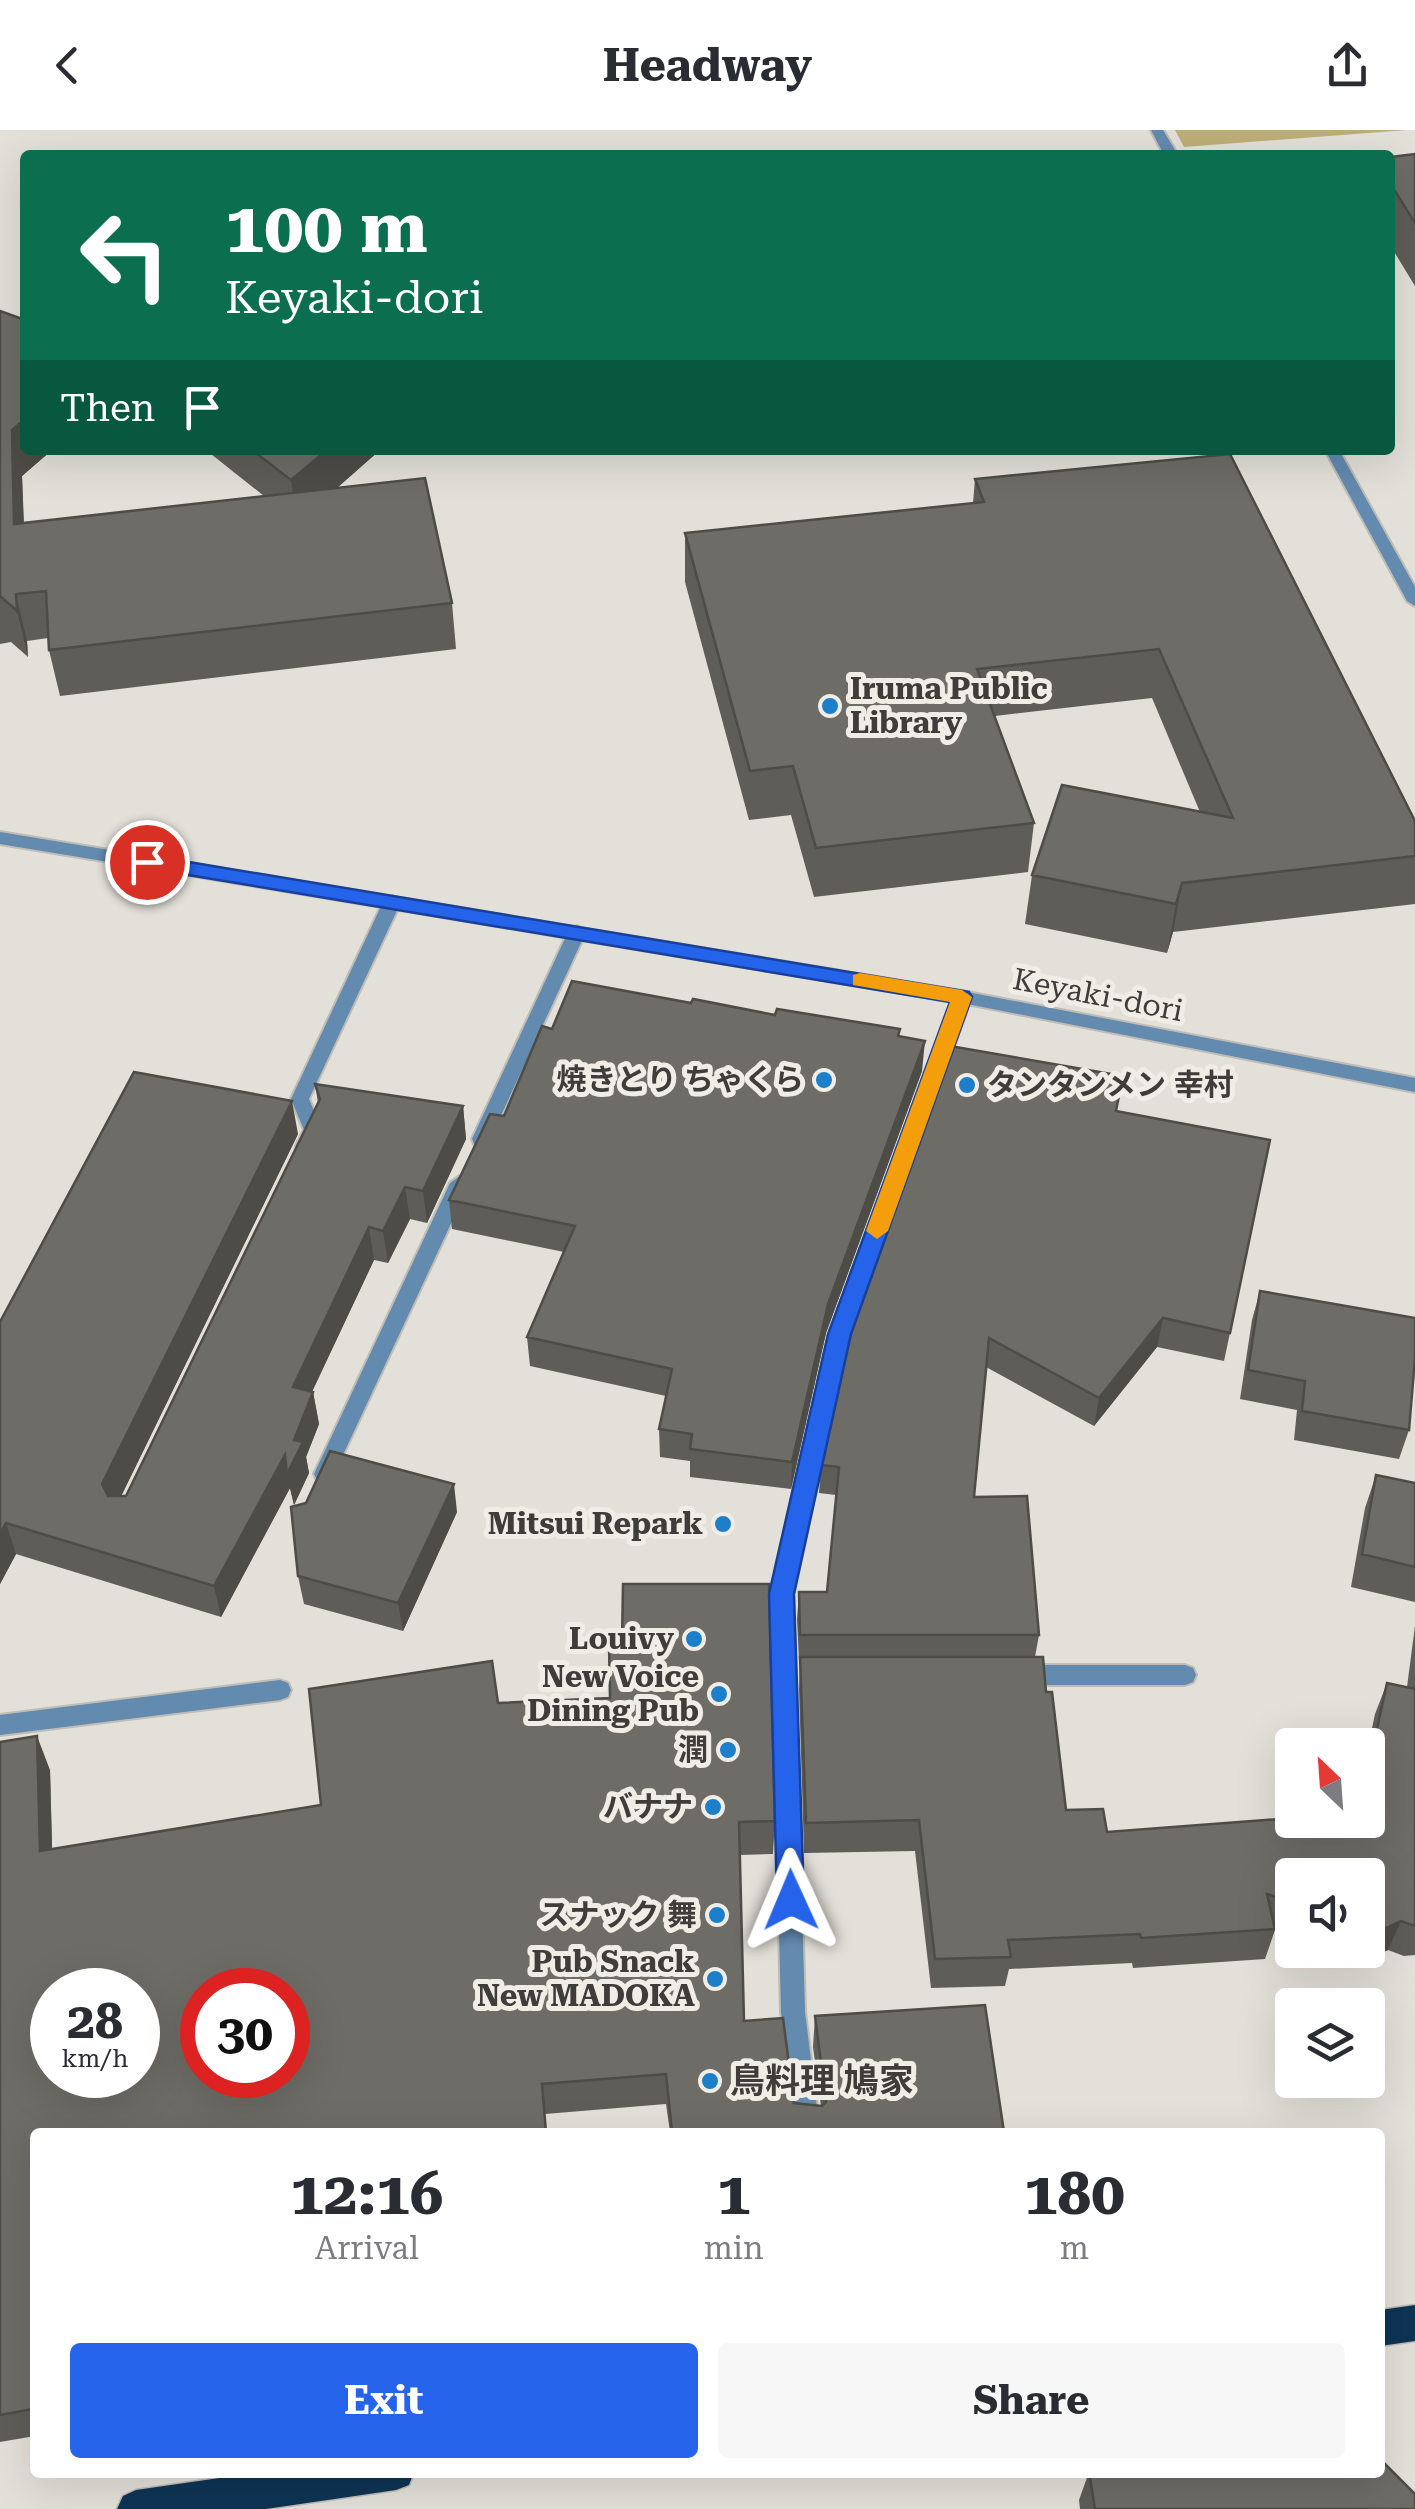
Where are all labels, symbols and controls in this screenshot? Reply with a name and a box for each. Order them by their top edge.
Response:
icon: back [40,38,95,93]
icon: share [1320,38,1375,93]
text: Headway [603,39,812,92]
text: 100 m [225,187,428,269]
icon: left [60,190,190,320]
text: Keyaki-dori [225,271,483,324]
icon: arrive [175,380,230,435]
text: Then [60,386,155,430]
place label: Iruma Public Library [850,671,1048,740]
marker: Iruma Public Library [819,695,841,717]
pin [105,820,190,905]
icon: arrive [120,835,175,890]
street label: Keyaki-dori [1010,961,1186,1028]
place label: 焼きとり ちゃくら [556,1062,804,1097]
place label: タンタンメン 幸村 [987,1067,1234,1102]
marker: 焼きとり ちゃくら [813,1069,835,1091]
marker: タンタンメン 幸村 [956,1074,978,1096]
place label: Mitsui Repark [488,1506,703,1541]
marker: Mitsui Repark [712,1513,734,1535]
place label: Louivy [569,1621,674,1656]
marker: Louivy [683,1628,705,1650]
place label: New Voice Dining Pub [527,1659,699,1728]
marker: New Voice Dining Pub [708,1683,730,1705]
north arrow [1275,1728,1385,1838]
map controls [1275,1728,1385,2098]
place label: 潤 [678,1732,708,1767]
marker: 潤 [717,1739,739,1761]
place label: バナナ [603,1789,693,1824]
marker: バナナ [702,1796,724,1818]
position arrow [739,1848,843,1952]
button: sound [1275,1858,1385,1968]
place label: スナック 舞 [539,1897,697,1932]
marker: スナック 舞 [706,1904,728,1926]
place label: Pub Snack New MADOKA [477,1944,695,2013]
speed limit sign: 30 [180,1968,310,2098]
marker: Pub Snack New MADOKA [704,1968,726,1990]
button: layers [1275,1988,1385,2098]
text: 28 [67,1992,123,2050]
text: km/h [62,2044,128,2073]
place label: 鳥料理 鳩家 [730,2061,914,2102]
marker: 鳥料理 鳩家 [699,2070,721,2092]
text: 12:16 [290,2158,443,2229]
text: 1 [717,2158,750,2229]
text: 180 [1024,2158,1125,2229]
text: Arrival [315,2229,419,2267]
text: min [704,2229,764,2267]
text: m [1060,2229,1089,2267]
button: Exit [70,2343,698,2458]
button: Share [718,2343,1345,2458]

